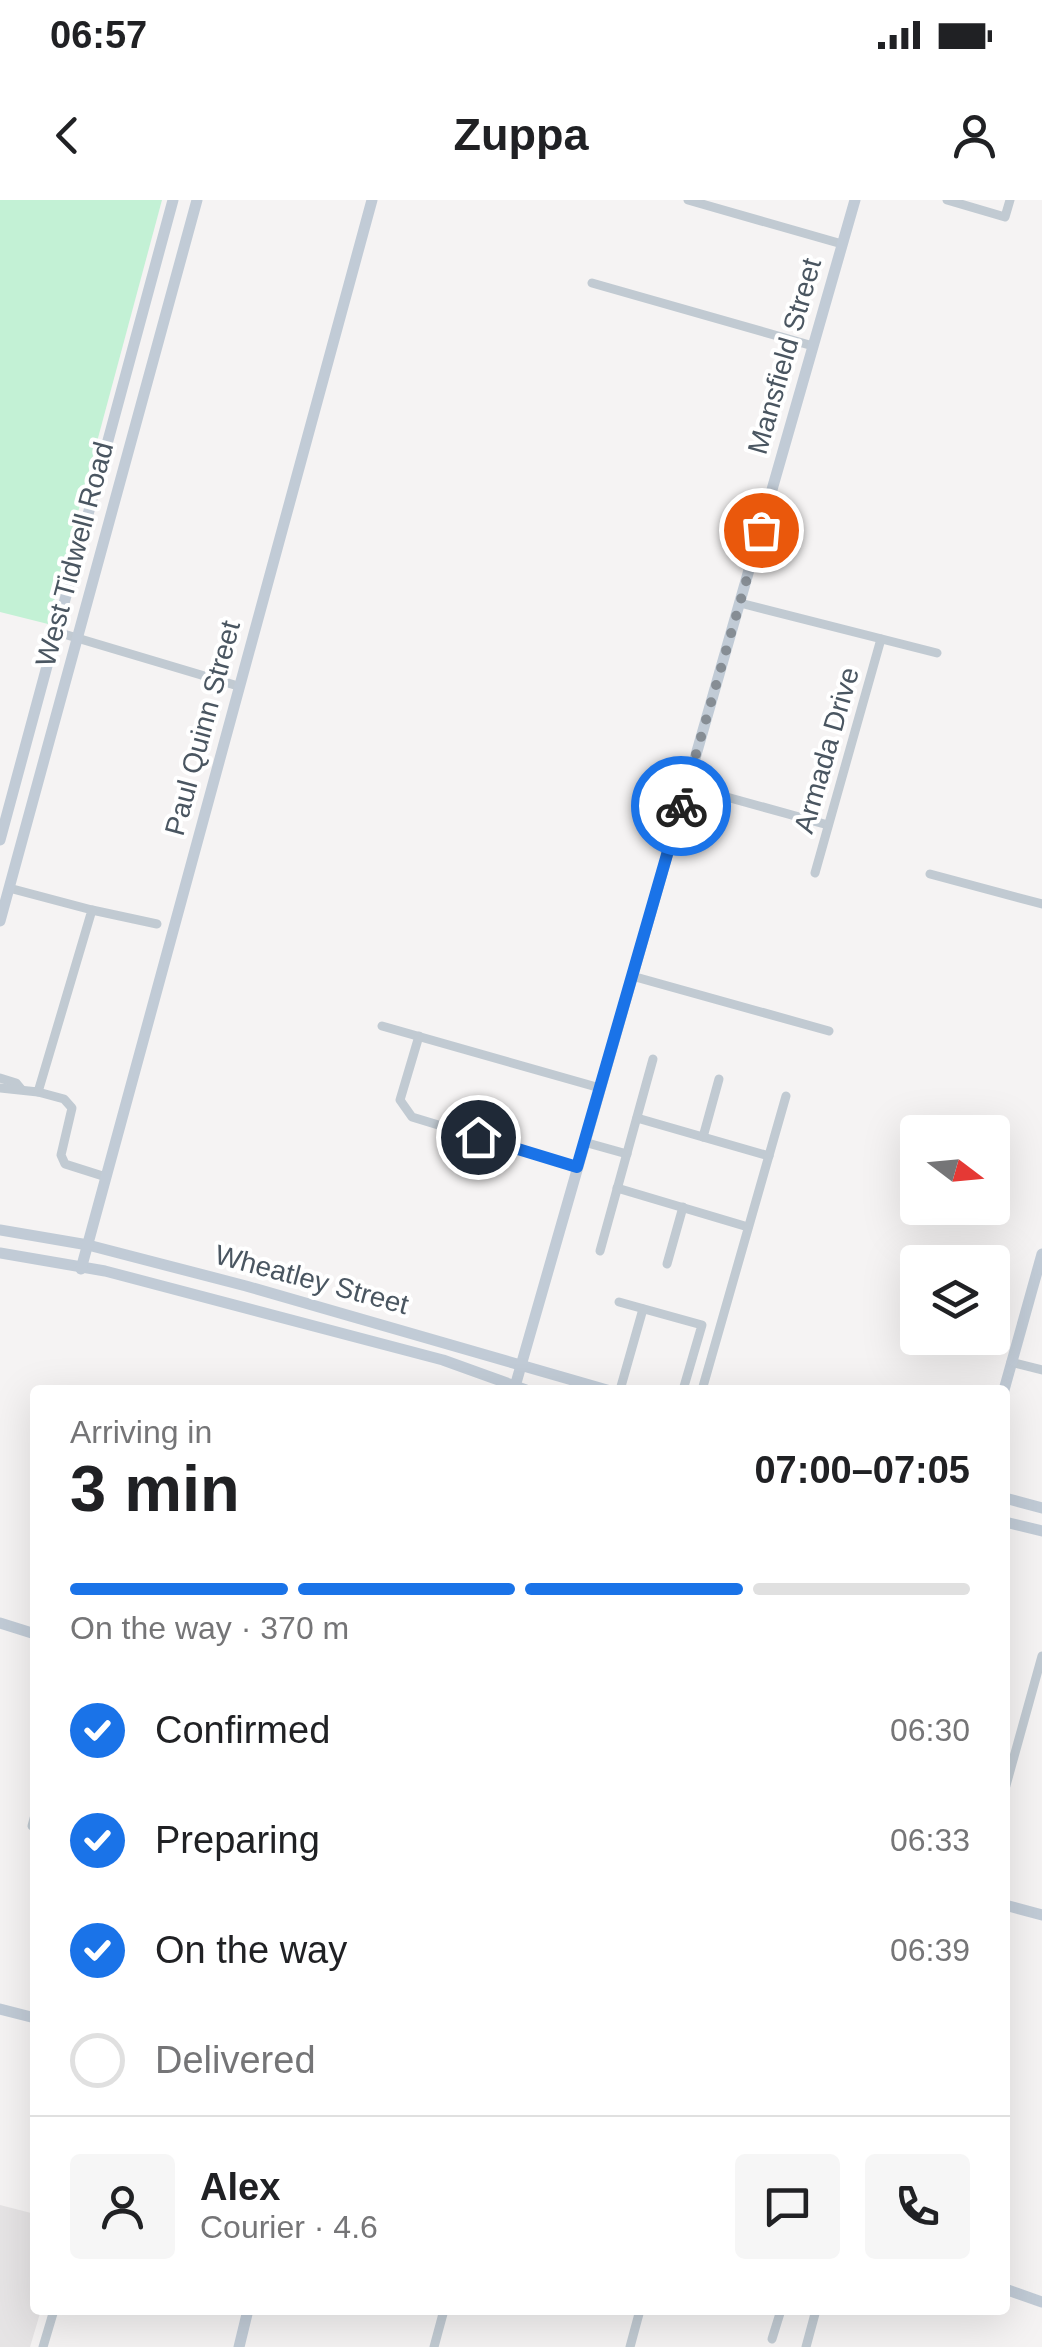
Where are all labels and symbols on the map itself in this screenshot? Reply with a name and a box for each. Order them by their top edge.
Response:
street label: Mansfield Street [742,254,827,458]
street label: West Tidwell Road [30,438,119,670]
pin [719,488,804,573]
street label: Paul Quinn Street [159,617,246,839]
street label: Armada Drive [788,664,865,837]
courier [631,756,731,856]
pin [436,1095,521,1180]
north arrow [900,1115,1010,1225]
street label: Wheatley Street [212,1239,412,1320]

